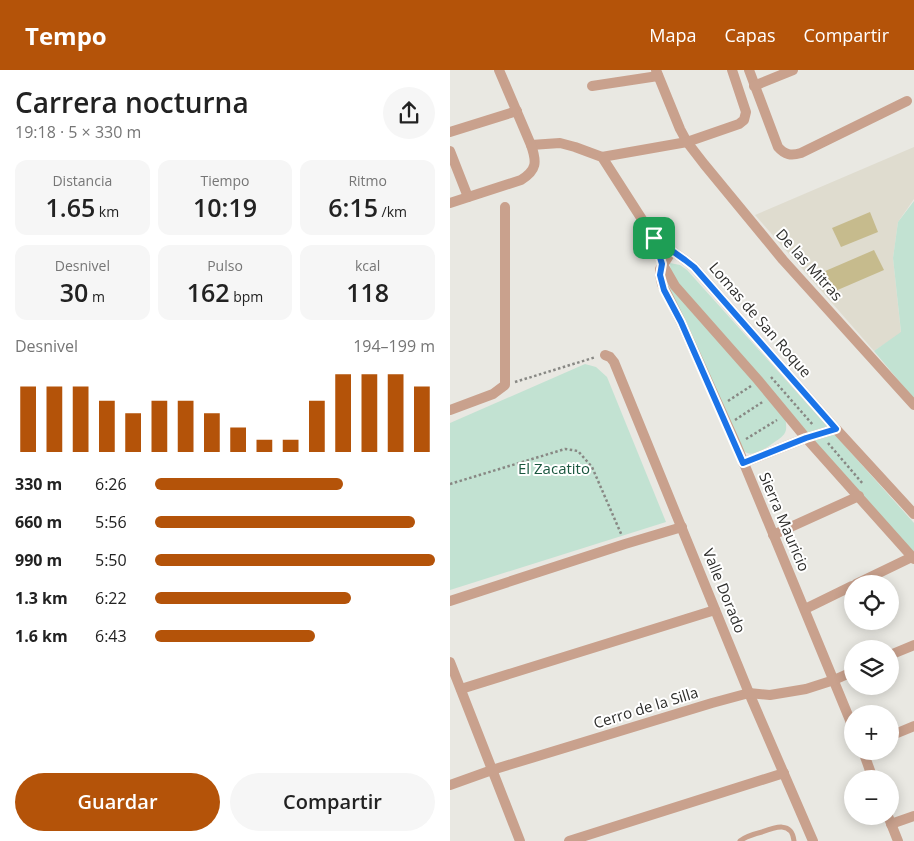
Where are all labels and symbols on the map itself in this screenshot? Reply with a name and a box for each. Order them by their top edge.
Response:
pin [633,217,675,259]
street label: De las Mitras [772,224,847,305]
street label: Lomas de San Roque [705,258,816,381]
park label: El Zacatito [518,458,590,478]
street label: Sierra Mauricio [755,469,815,574]
street label: Valle Dorado [699,545,751,636]
street label: Cerro de la Silla [591,682,701,732]

